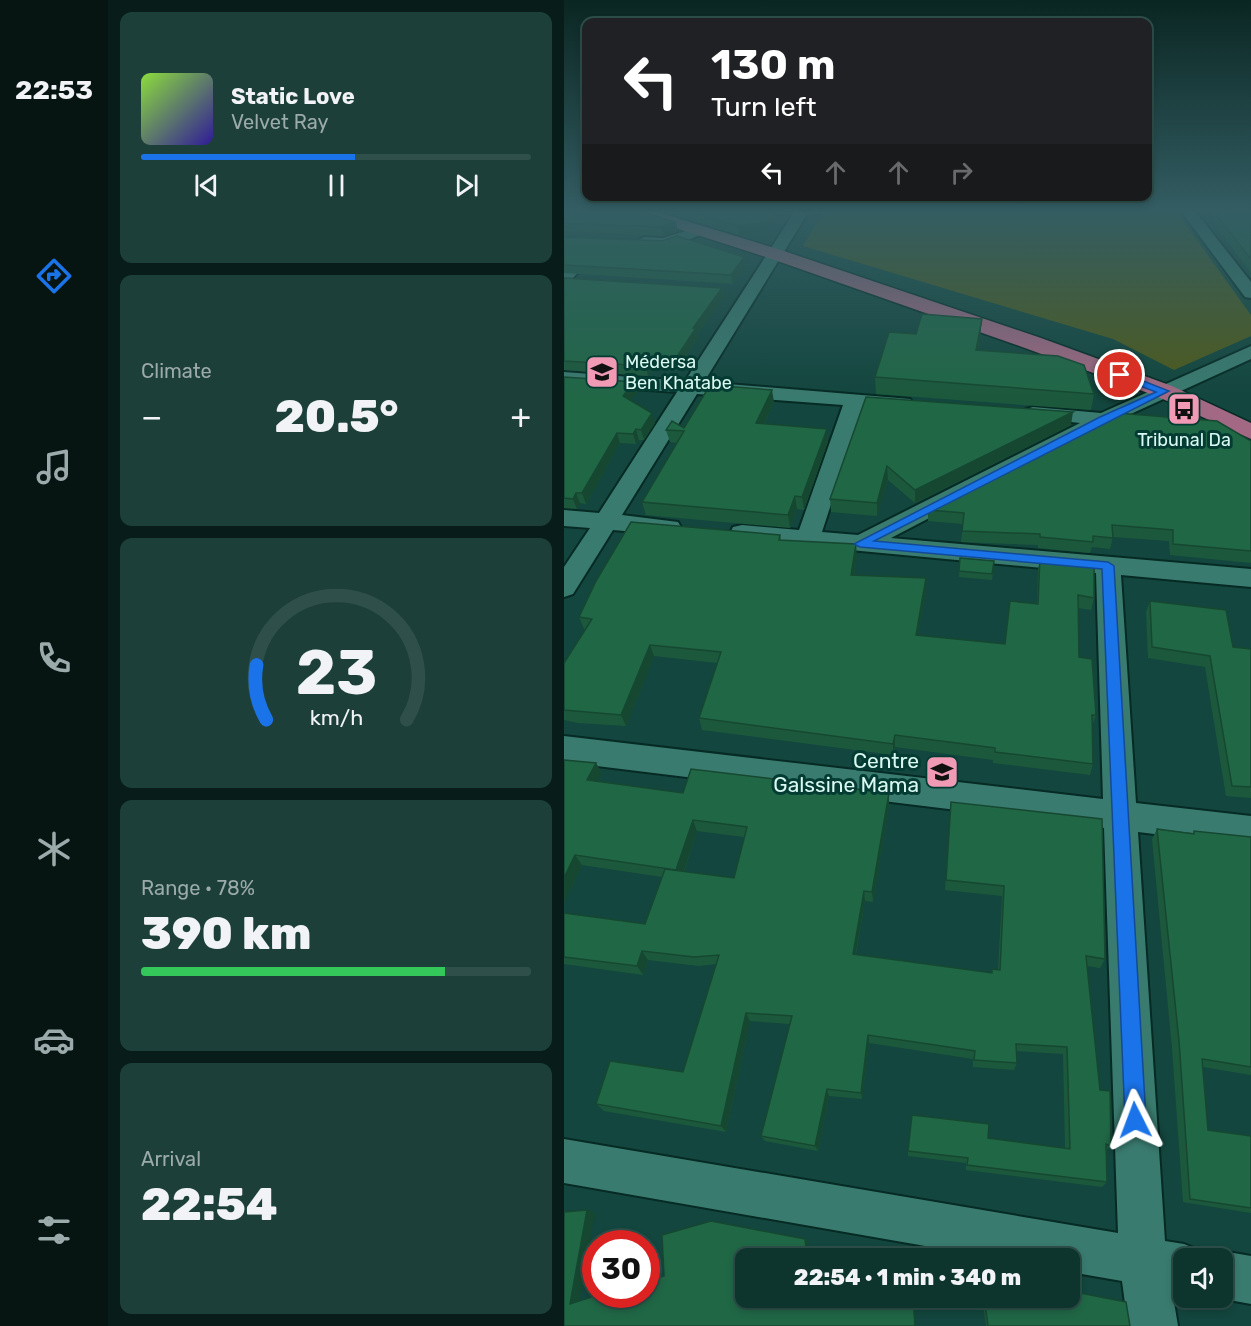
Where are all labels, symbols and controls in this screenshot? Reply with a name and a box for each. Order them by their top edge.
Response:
text: 130 m [711,40,836,90]
icon: left [612,42,690,120]
text: 22:53 [15,74,93,106]
text: Static Love [231,83,355,110]
text: Turn left [711,91,816,123]
text: Velvet Ray [231,110,329,134]
icon: left [756,156,789,189]
icon: ahead [819,156,852,189]
icon: ahead [882,156,915,189]
icon: right [945,156,978,189]
icon: previous [190,169,223,202]
icon: pause [320,169,353,202]
icon: next [450,169,483,202]
icon: directions [33,255,75,297]
pin [1094,349,1145,400]
place label: Médersa Ben Khatabe [625,351,732,394]
school or university icon: Médersa Ben Khatabe [584,354,620,390]
icon: arrive [1103,358,1136,391]
text: Climate [141,359,212,383]
text: 20.5° [274,390,399,443]
bus stop icon: Tribunal Da [1166,391,1202,427]
text: − [141,397,162,436]
text: + [510,397,531,436]
place label: Tribunal Da [1137,429,1231,451]
icon: music [33,446,75,488]
text: 23 [295,636,377,710]
icon: phone [33,637,75,679]
text: km/h [309,705,363,730]
place label: Centre Galssine Mama [773,748,919,797]
school or university icon: Centre Galssine Mama [924,754,960,790]
icon: climate [33,828,75,870]
text: Range · 78% [141,876,255,900]
text: 390 km [141,907,311,960]
icon: car [33,1019,75,1061]
position arrow [1103,1088,1167,1152]
text: Arrival [141,1147,201,1171]
text: 22:54 [141,1178,278,1231]
icon: filters [33,1209,75,1251]
speed limit sign: 30 [582,1230,660,1308]
map controls [1173,1248,1233,1308]
button: sound [1173,1248,1233,1308]
text: 22:54 · 1 min · 340 m [794,1264,1021,1291]

